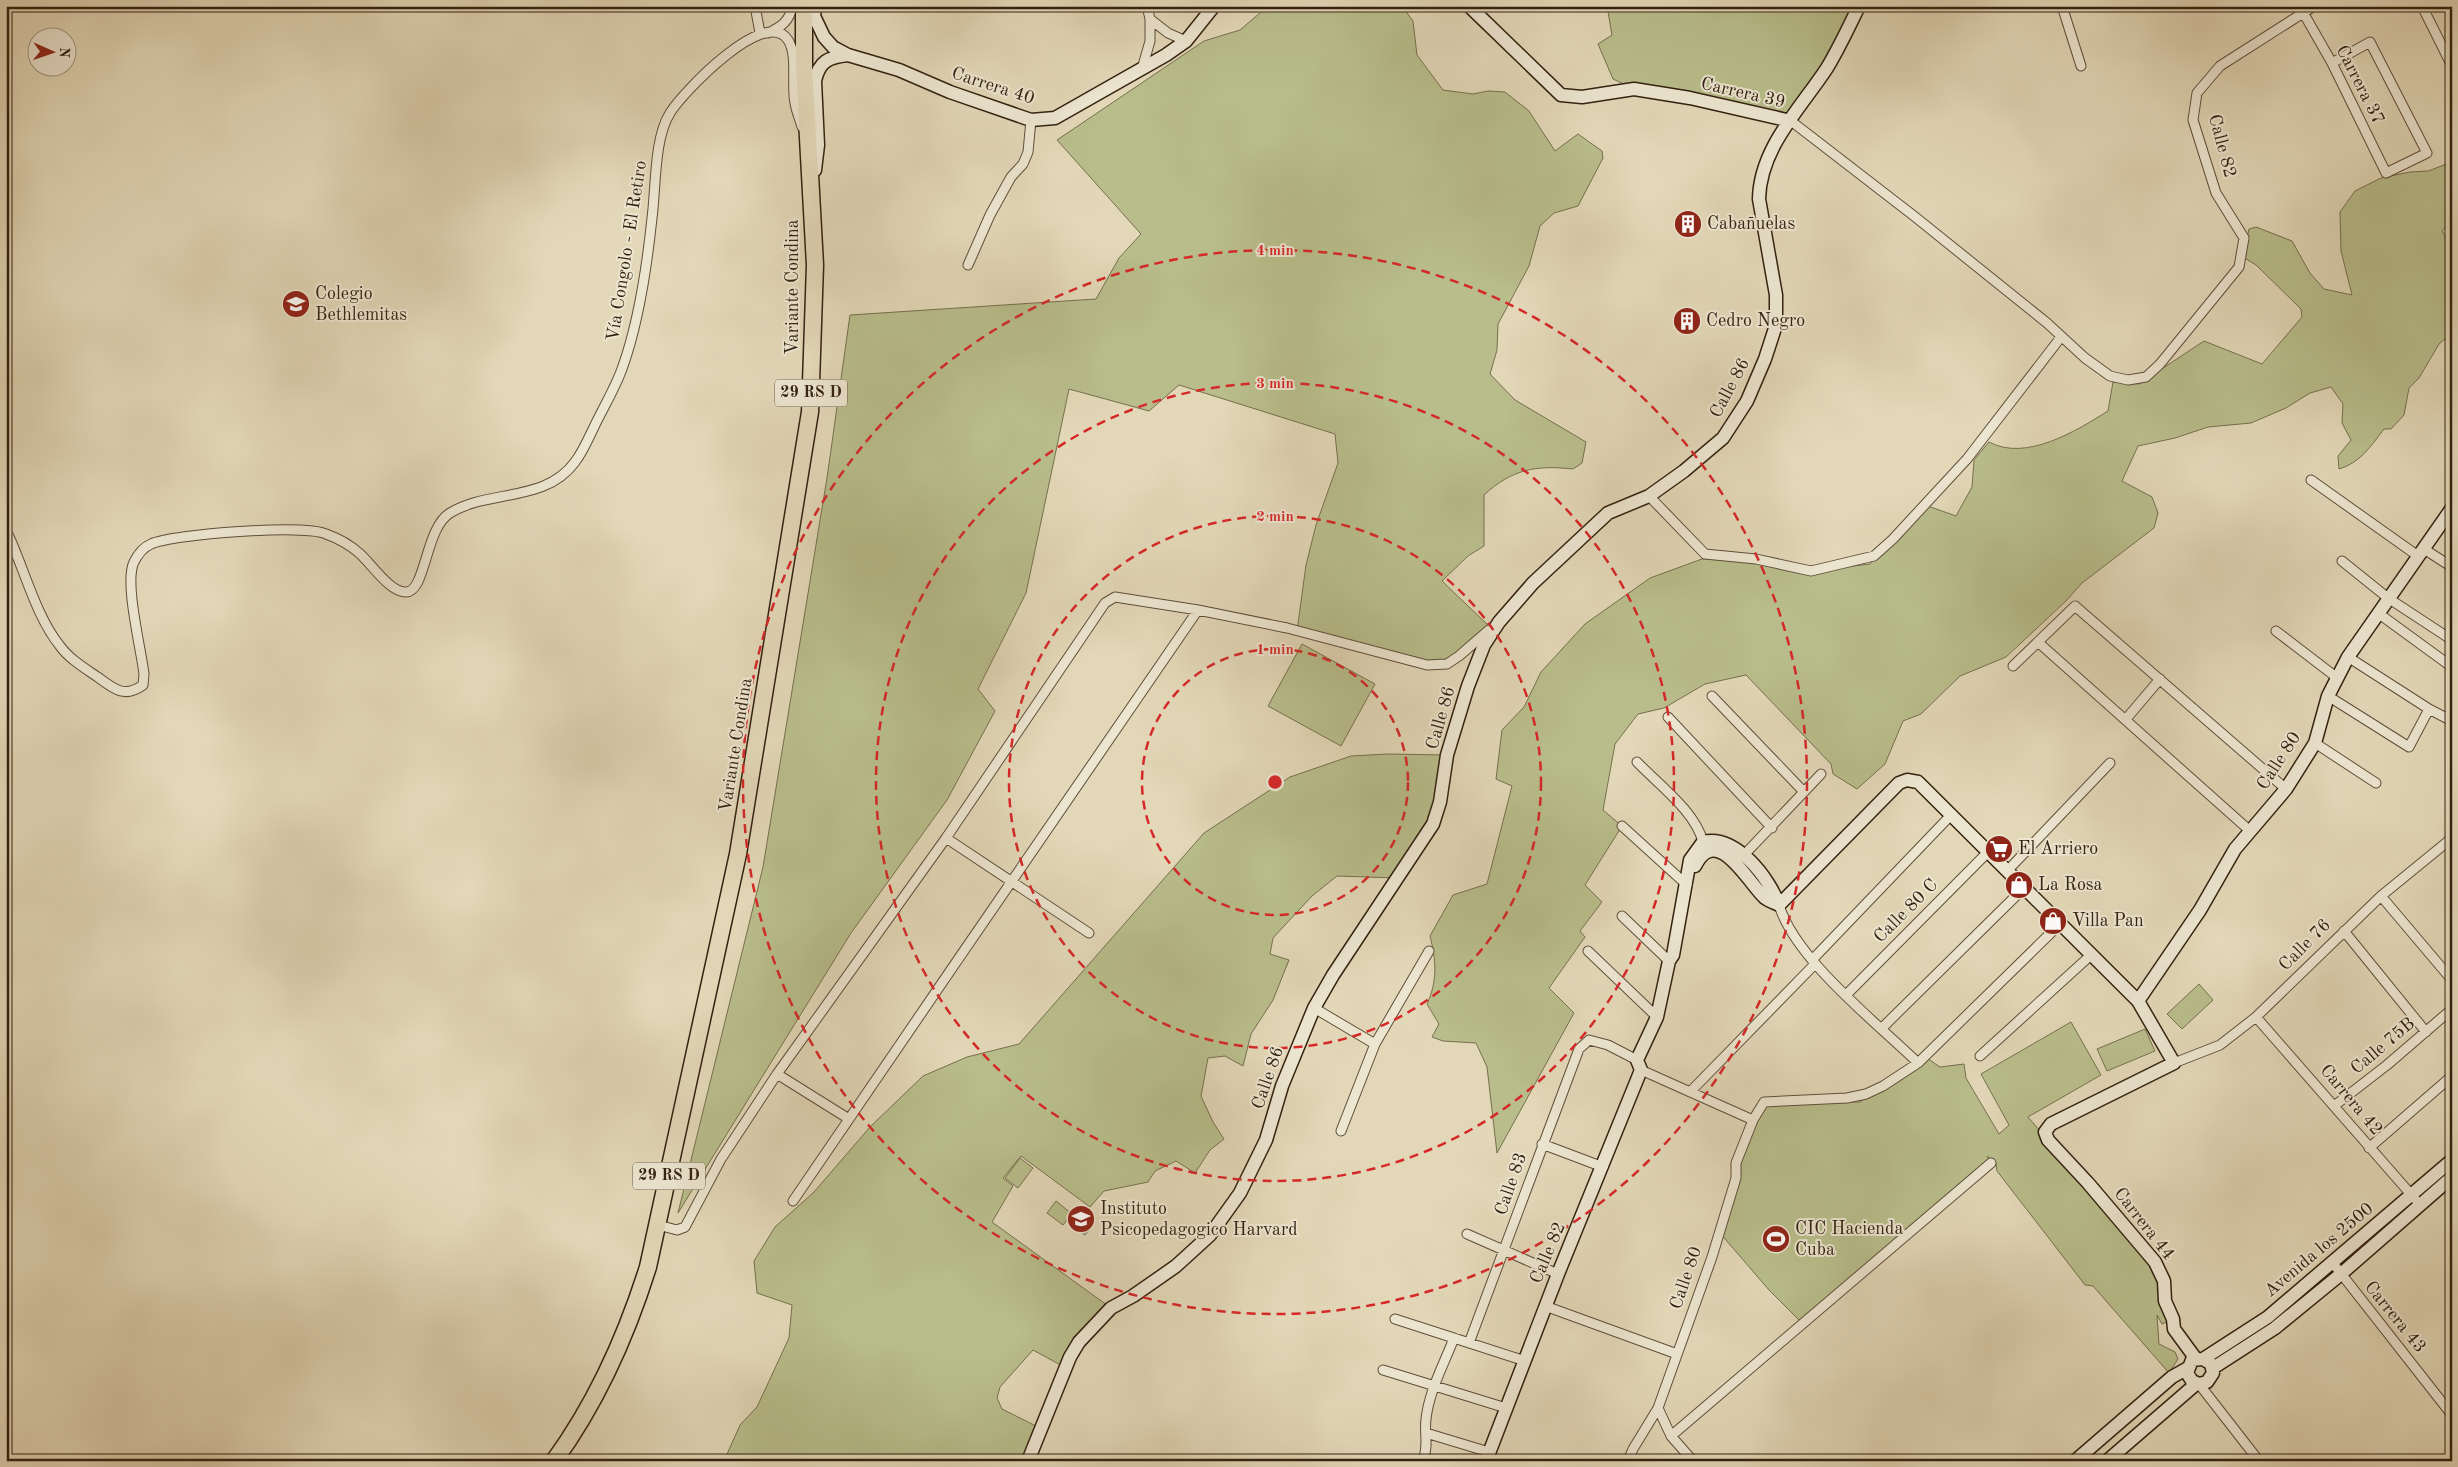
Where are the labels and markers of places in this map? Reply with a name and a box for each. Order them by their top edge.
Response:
building icon: Cabañuelas [1673,209,1703,239]
place label: Cabañuelas [1707,215,1795,233]
place label: Colegio Bethlemitas [315,285,407,324]
school or university icon: Colegio Bethlemitas [281,289,311,319]
building icon: Cedro Negro [1672,306,1702,336]
place label: Cedro Negro [1706,312,1805,330]
centre of rings [1266,773,1284,791]
supermarket icon: El Arriero [1984,834,2014,864]
place label: El Arriero [2018,840,2098,858]
shop icon: La Rosa [2004,870,2034,900]
place label: La Rosa [2038,876,2103,894]
shop icon: Villa Pan [2038,906,2068,936]
place label: Villa Pan [2072,912,2144,930]
place label: Instituto Psicopedagogico Harvard [1100,1200,1298,1239]
school or university icon: Instituto Psicopedagogico Harvard [1066,1204,1096,1234]
place label: CIC Hacienda Cuba [1795,1220,1903,1259]
sports icon: CIC Hacienda Cuba [1761,1224,1791,1254]

